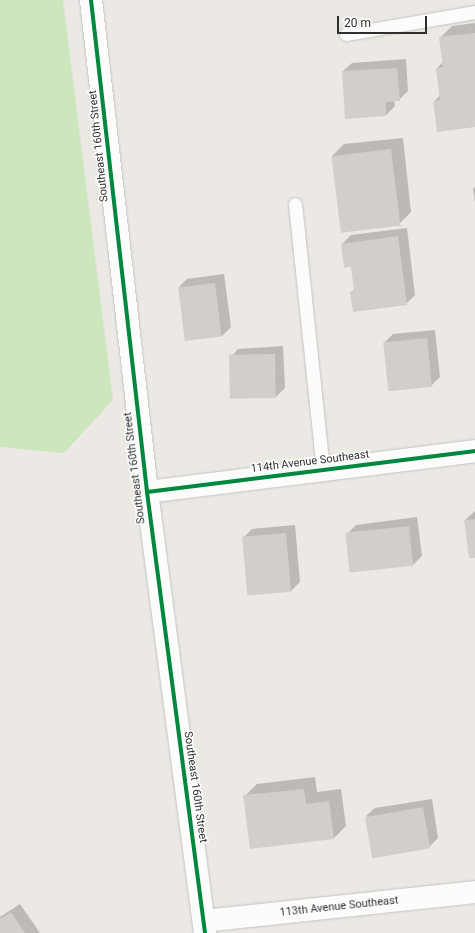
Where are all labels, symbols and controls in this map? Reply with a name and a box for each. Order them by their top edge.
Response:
scale bar [339,8,429,34]
text: 20 m [344,16,371,30]
street label: Southeast 160th Street [87,89,111,203]
street label: Southeast 160th Street [122,411,148,525]
street label: 114th Avenue Southeast [250,448,370,476]
street label: Southeast 160th Street [181,730,209,844]
street label: 113th Avenue Southeast [279,894,399,920]

